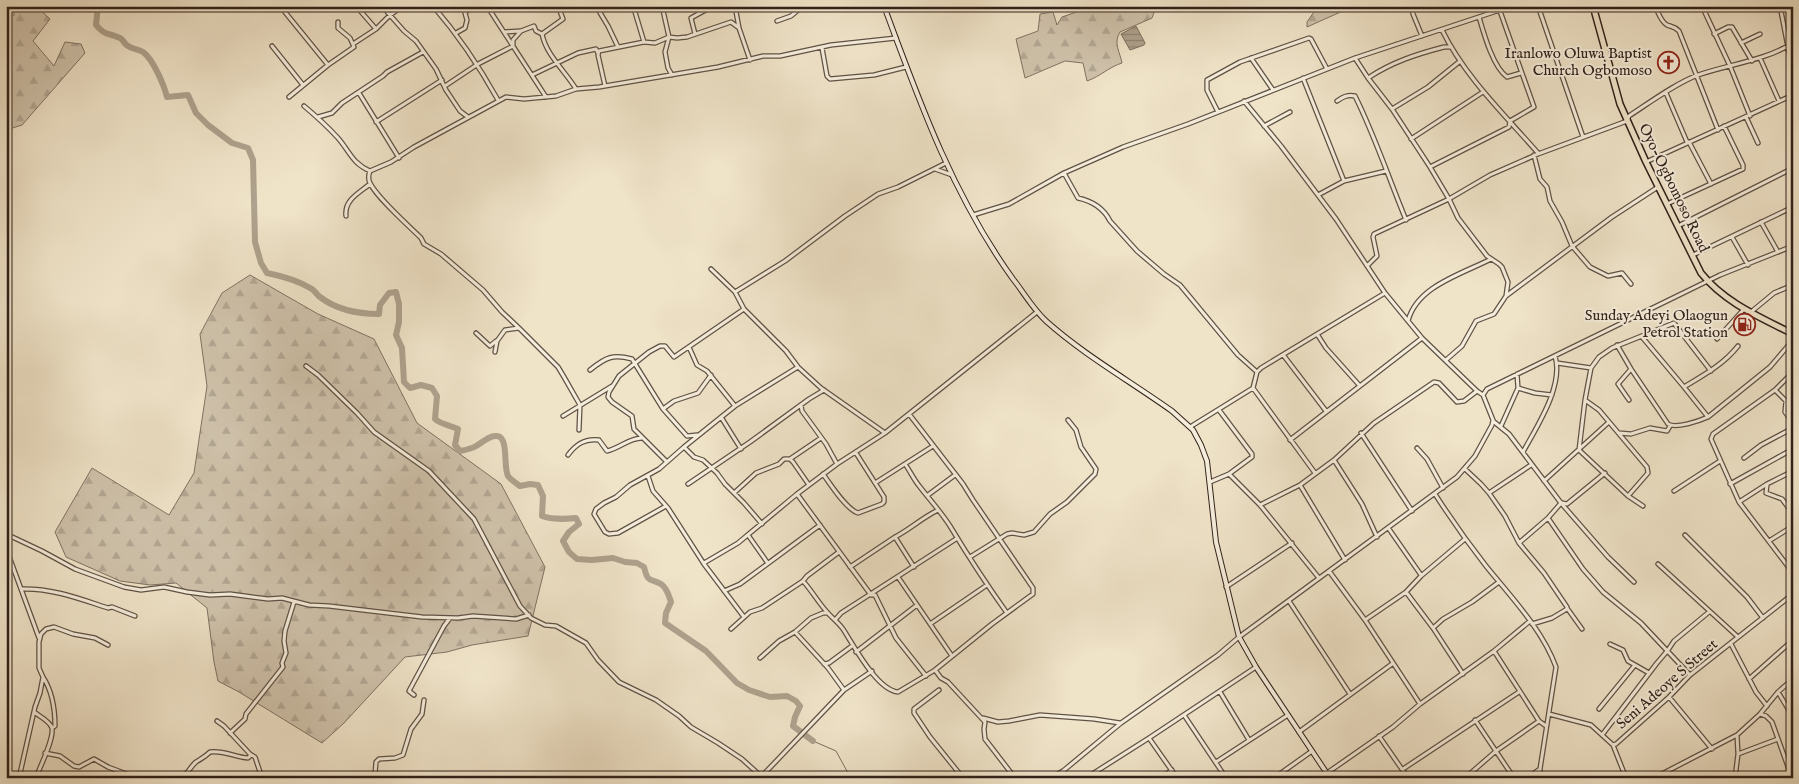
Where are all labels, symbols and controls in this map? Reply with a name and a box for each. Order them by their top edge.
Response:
place label: Iranlowo Oluwa Baptist Church Ogbomoso [1505,44,1652,80]
church icon: Iranlowo Oluwa Baptist Church Ogbomoso [1656,50,1680,74]
street label: Oyo-Ogbomoso Road [1634,120,1714,257]
place label: Sunday Adeyi Olaogun Petrol Station [1585,306,1728,342]
fuel station icon: Sunday Adeyi Olaogun Petrol Station [1732,312,1756,336]
street label: Seni Adeoye S Street [1612,635,1722,733]

